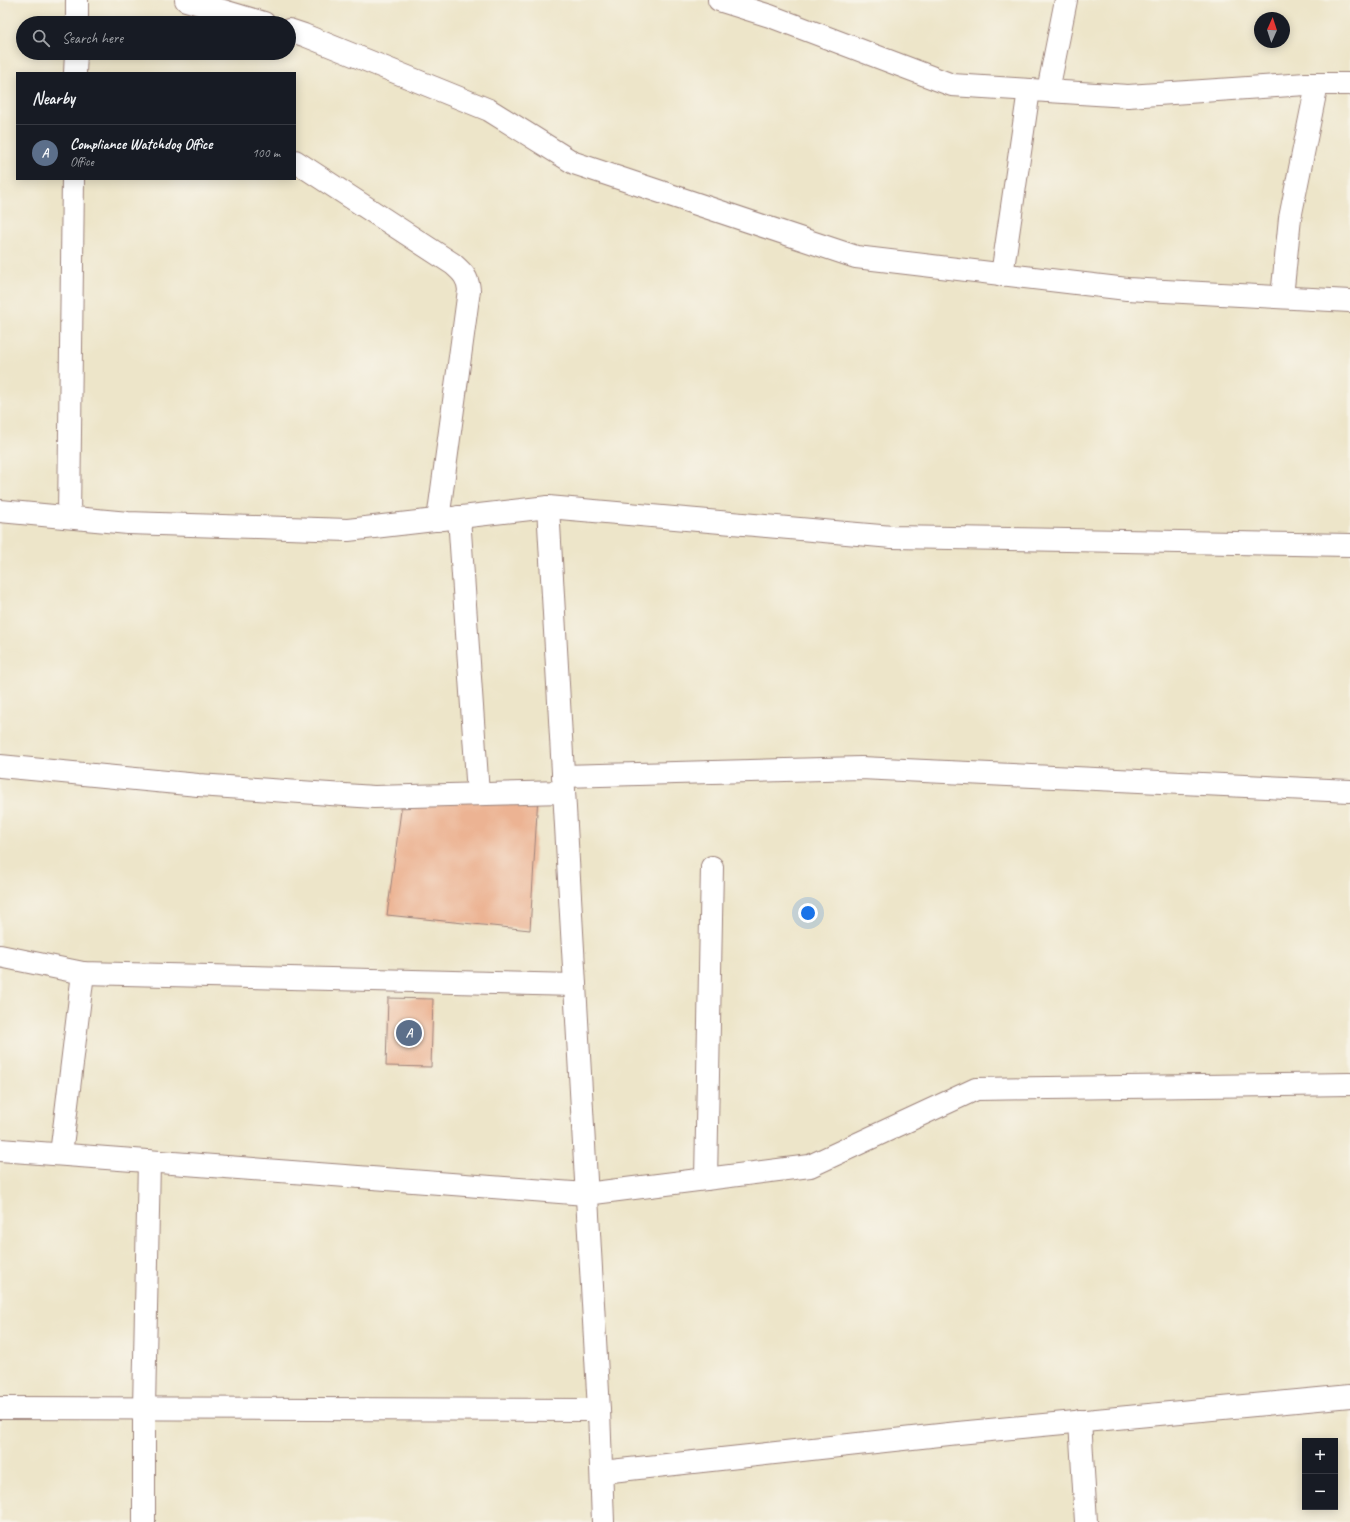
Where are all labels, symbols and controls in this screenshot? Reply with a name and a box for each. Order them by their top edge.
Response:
north arrow [1254,12,1290,48]
search box [16,16,296,60]
icon: search [30,27,52,49]
text: Search here [62,29,123,48]
text: Nearby [32,88,75,109]
text: Compliance Watchdog Office [70,135,212,154]
text: A [42,145,48,161]
text: 100 m [252,145,280,161]
text: Office [70,154,94,170]
your location [798,903,818,923]
pin: A [396,1018,422,1048]
map controls [1302,1438,1338,1510]
button: + [1302,1438,1338,1474]
button: − [1302,1474,1338,1510]

